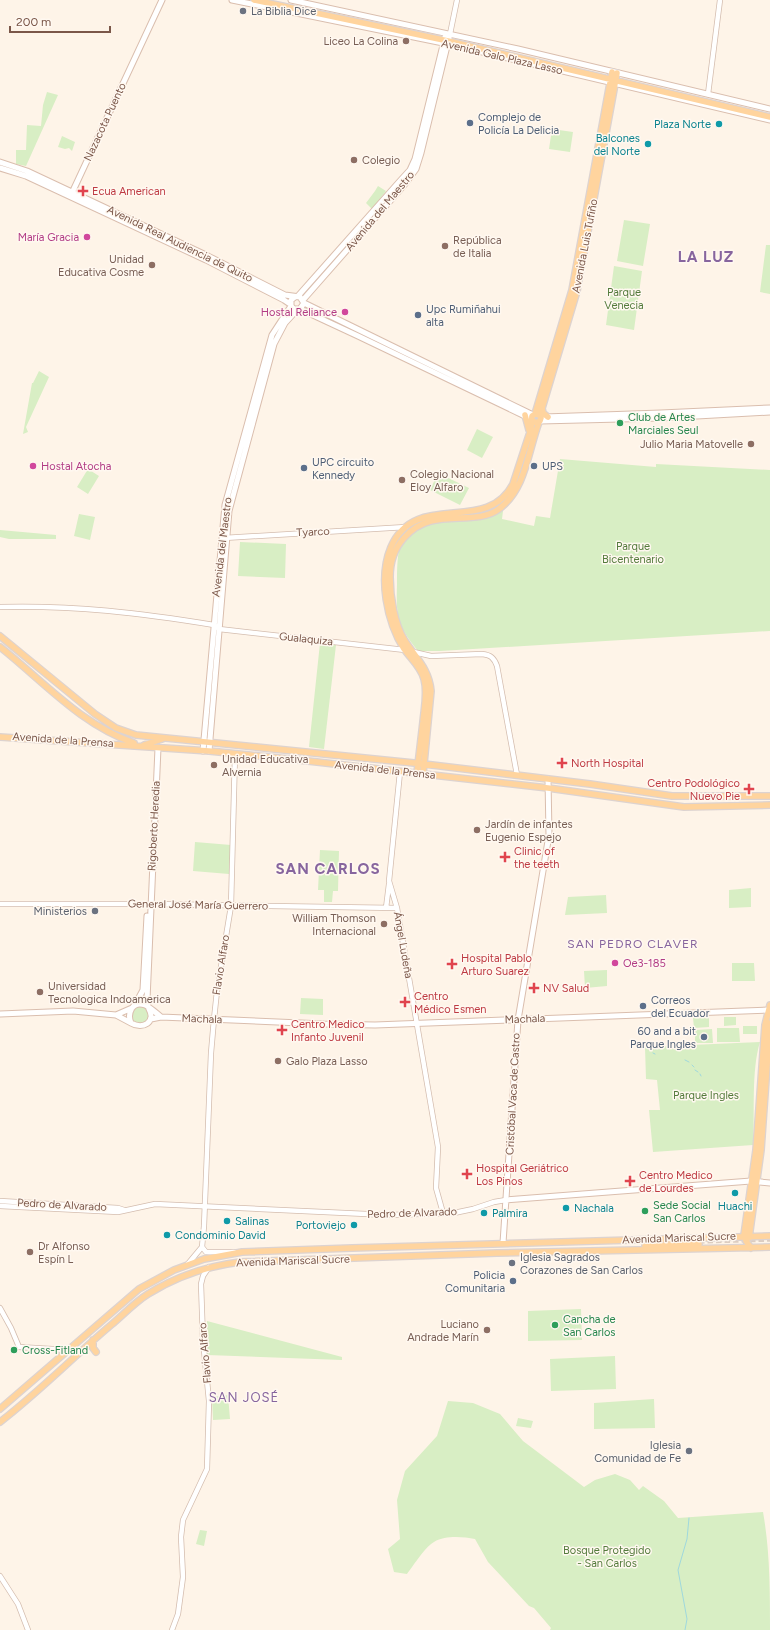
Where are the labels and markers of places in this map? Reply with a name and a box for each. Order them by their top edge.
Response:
place label: La Biblia Dice [251,5,316,18]
marker: La Biblia Dice [238,6,248,16]
place label: Liceo La Colina [324,35,398,48]
marker: Liceo La Colina [401,36,411,46]
place label: Complejo de Policía La Delicia [478,111,559,137]
marker: Complejo de Policía La Delicia [465,118,475,128]
place label: Plaza Norte [654,118,711,131]
marker: Plaza Norte [714,119,724,129]
place label: Balcones del Norte [594,132,640,158]
marker: Balcones del Norte [643,139,653,149]
place label: Colegio [362,154,400,167]
marker: Colegio [349,155,359,165]
marker: Ecua American [77,185,89,197]
place label: Ecua American [92,185,166,198]
place label: María Gracia [18,231,79,244]
marker: María Gracia [82,232,92,242]
place label: República de Italia [453,234,502,260]
marker: República de Italia [440,241,450,251]
place label: Unidad Educativa Cosme [58,253,144,279]
marker: Unidad Educativa Cosme [147,260,157,270]
place label: Upc Rumiñahui alta [426,303,500,329]
place label: Hostal Reliance [261,306,337,319]
marker: Hostal Reliance [340,307,350,317]
marker: Upc Rumiñahui alta [413,310,423,320]
place label: Club de Artes Marciales Seul [628,411,698,437]
marker: Club de Artes Marciales Seul [615,418,625,428]
place label: Julio Maria Matovelle [640,438,743,451]
marker: Julio Maria Matovelle [746,439,756,449]
place label: UPC circuito Kennedy [312,456,374,482]
place label: Hostal Atocha [41,460,111,473]
place label: UPS [542,460,563,473]
marker: Hostal Atocha [28,461,38,471]
marker: UPS [529,461,539,471]
marker: UPC circuito Kennedy [299,463,309,473]
place label: Colegio Nacional Eloy Alfaro [410,468,494,494]
marker: Colegio Nacional Eloy Alfaro [397,475,407,485]
place label: Unidad Educativa Alvernia [222,753,308,779]
marker: North Hospital [556,757,568,769]
place label: North Hospital [571,757,644,770]
marker: Unidad Educativa Alvernia [209,760,219,770]
place label: Centro Podológico Nuevo Pie [647,777,740,803]
marker: Centro Podológico Nuevo Pie [743,783,755,795]
place label: Jardín de infantes Eugenio Espejo [485,818,573,844]
marker: Jardín de infantes Eugenio Espejo [472,825,482,835]
place label: Clinic of the teeth [514,845,559,871]
marker: Clinic of the teeth [499,851,511,863]
place label: Ministerios [33,905,87,918]
marker: Ministerios [90,906,100,916]
place label: William Thomson Internacional [292,912,376,938]
marker: William Thomson Internacional [379,919,389,929]
place label: Hospital Pablo Arturo Suarez [461,952,532,978]
place label: Oe3-185 [623,957,666,970]
marker: Hospital Pablo Arturo Suarez [446,958,458,970]
marker: Oe3-185 [610,958,620,968]
place label: Universidad Tecnologica Indoamerica [48,980,171,1006]
marker: NV Salud [528,982,540,994]
place label: NV Salud [543,982,589,995]
marker: Universidad Tecnologica Indoamerica [35,987,45,997]
place label: Centro Médico Esmen [414,990,487,1016]
place label: Correos del Ecuador [651,994,710,1020]
marker: Centro Médico Esmen [399,996,411,1008]
marker: Correos del Ecuador [638,1001,648,1011]
place label: Centro Medico Infanto Juvenil [291,1018,365,1044]
marker: Centro Medico Infanto Juvenil [276,1024,288,1036]
place label: 60 and a bit Parque Ingles [630,1025,696,1051]
marker: 60 and a bit Parque Ingles [699,1032,709,1042]
place label: Galo Plaza Lasso [286,1055,368,1068]
marker: Galo Plaza Lasso [273,1056,283,1066]
place label: Hospital Geriátrico Los Pinos [476,1162,569,1188]
marker: Hospital Geriátrico Los Pinos [461,1168,473,1180]
place label: Centro Medico de Lourdes [639,1169,713,1195]
marker: Centro Medico de Lourdes [624,1175,636,1187]
marker: Huachi [730,1188,740,1198]
place label: Sede Social San Carlos [653,1199,711,1225]
place label: Huachi [718,1200,752,1213]
place label: Nachala [574,1202,614,1215]
marker: Nachala [561,1203,571,1213]
marker: Sede Social San Carlos [640,1206,650,1216]
place label: Palmira [492,1207,528,1220]
marker: Palmira [479,1208,489,1218]
place label: Salinas [235,1215,269,1228]
marker: Salinas [222,1216,232,1226]
place label: Portoviejo [296,1219,346,1232]
marker: Portoviejo [349,1220,359,1230]
place label: Condominio David [175,1229,266,1242]
marker: Condominio David [162,1230,172,1240]
place label: Dr Alfonso Espín L [38,1240,90,1266]
marker: Dr Alfonso Espín L [25,1247,35,1257]
place label: Iglesia Sagrados Corazones de San Carlos [520,1251,643,1277]
marker: Iglesia Sagrados Corazones de San Carlos [507,1258,517,1268]
place label: Policia Comunitaria [445,1269,505,1295]
marker: Policia Comunitaria [508,1276,518,1286]
place label: Cancha de San Carlos [563,1313,616,1339]
place label: Luciano Andrade Marín [407,1318,479,1344]
marker: Cancha de San Carlos [550,1320,560,1330]
marker: Luciano Andrade Marín [482,1325,492,1335]
place label: Cross-Fitland [22,1344,88,1357]
marker: Cross-Fitland [9,1345,19,1355]
place label: Iglesia Comunidad de Fe [594,1439,681,1465]
marker: Iglesia Comunidad de Fe [684,1446,694,1456]

